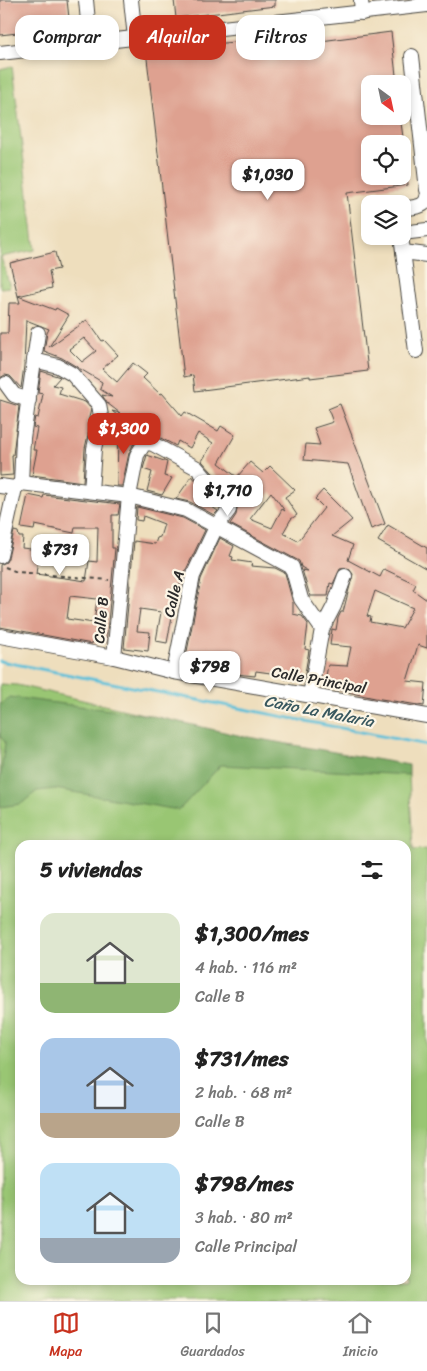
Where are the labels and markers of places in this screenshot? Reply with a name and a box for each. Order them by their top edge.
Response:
pin: $1,030 [227,158,309,201]
pin: $1,300 [83,412,165,455]
pin: $1,710 [187,474,269,517]
pin: $731 [30,534,90,576]
pin: $798 [180,650,240,693]

